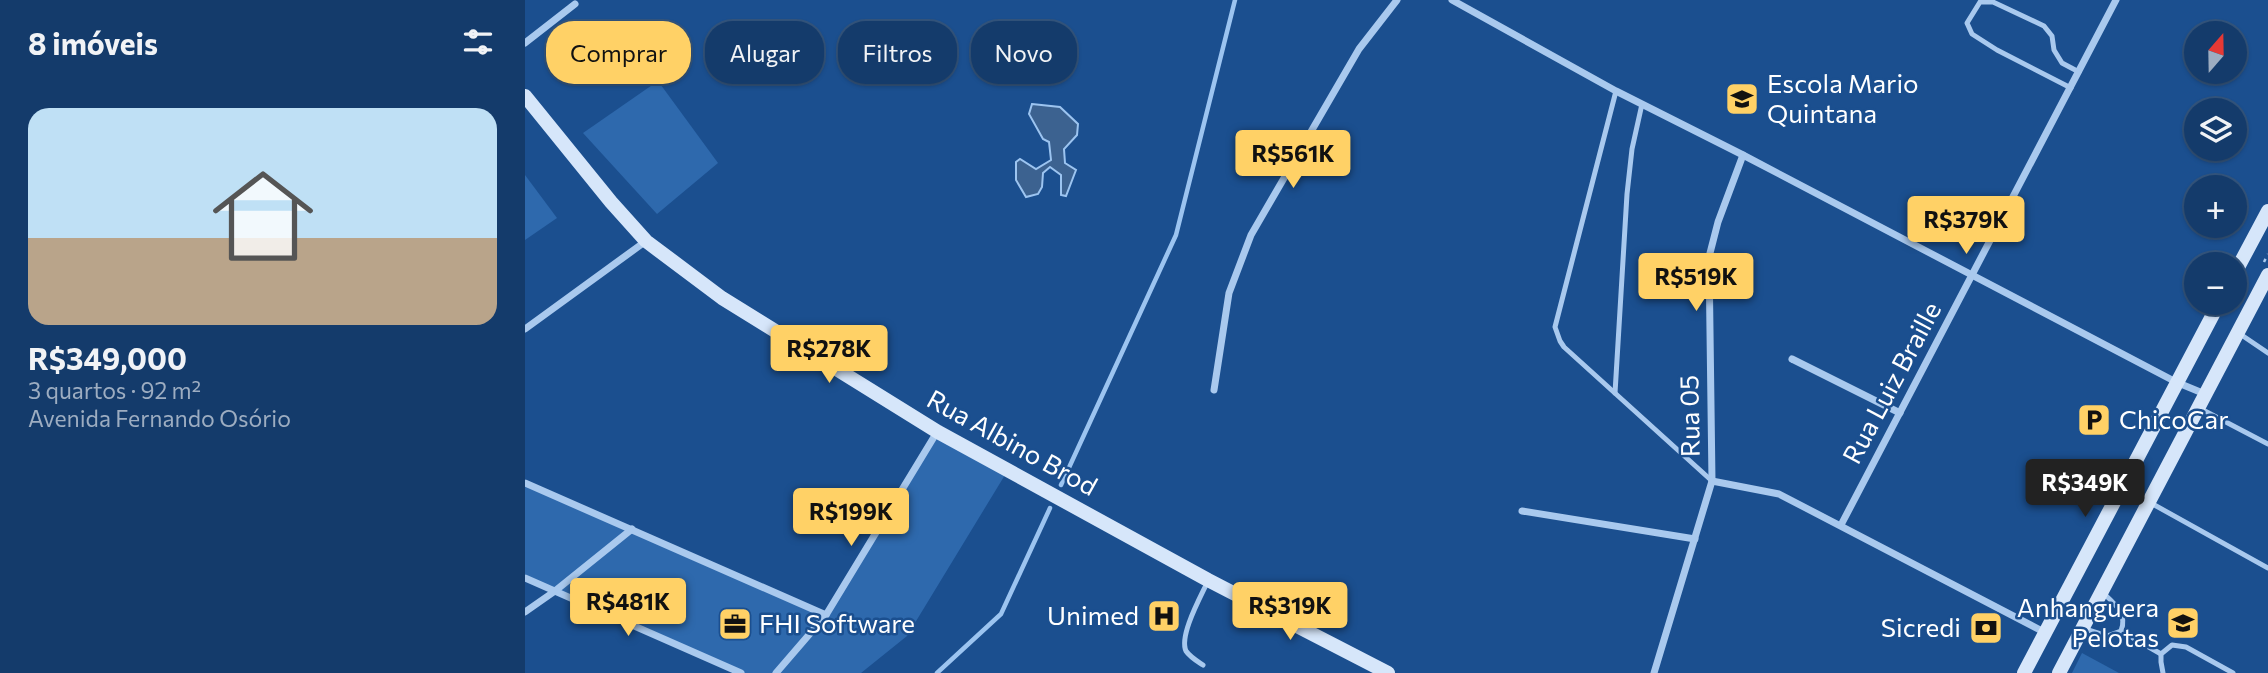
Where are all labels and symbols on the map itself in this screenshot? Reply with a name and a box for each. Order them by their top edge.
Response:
north arrow [2184,21,2247,84]
place label: Escola Mario Quintana [1767,67,1919,128]
school or university icon: Escola Mario Quintana [1723,80,1761,118]
pin: R$561K [1236,130,1350,190]
pin: R$379K [1909,196,2023,256]
pin: R$519K [1639,254,1753,313]
street label: Rua Luiz Braille [1835,296,1946,468]
pin: R$278K [772,326,886,385]
street label: Rua 05 [1672,375,1705,457]
street label: Rua Albino Brod [922,382,1103,501]
parking icon: ChicoCar [2075,401,2113,439]
place label: ChicoCar [2119,403,2229,434]
pin: R$349K [2028,460,2142,519]
pin: R$199K [794,489,908,548]
pin: R$481K [571,578,685,638]
pin: R$319K [1233,582,1347,642]
place label: Anhanguera Pelotas [2017,591,2159,652]
hospital icon: Unimed [1145,597,1183,635]
place label: Unimed [1047,599,1139,630]
school or university icon: Anhanguera Pelotas [2164,604,2202,642]
office icon: FHI Software [716,605,754,643]
place label: FHI Software [759,607,915,638]
bank icon: Sicredi [1967,609,2005,647]
place label: Sicredi [1881,611,1961,642]

